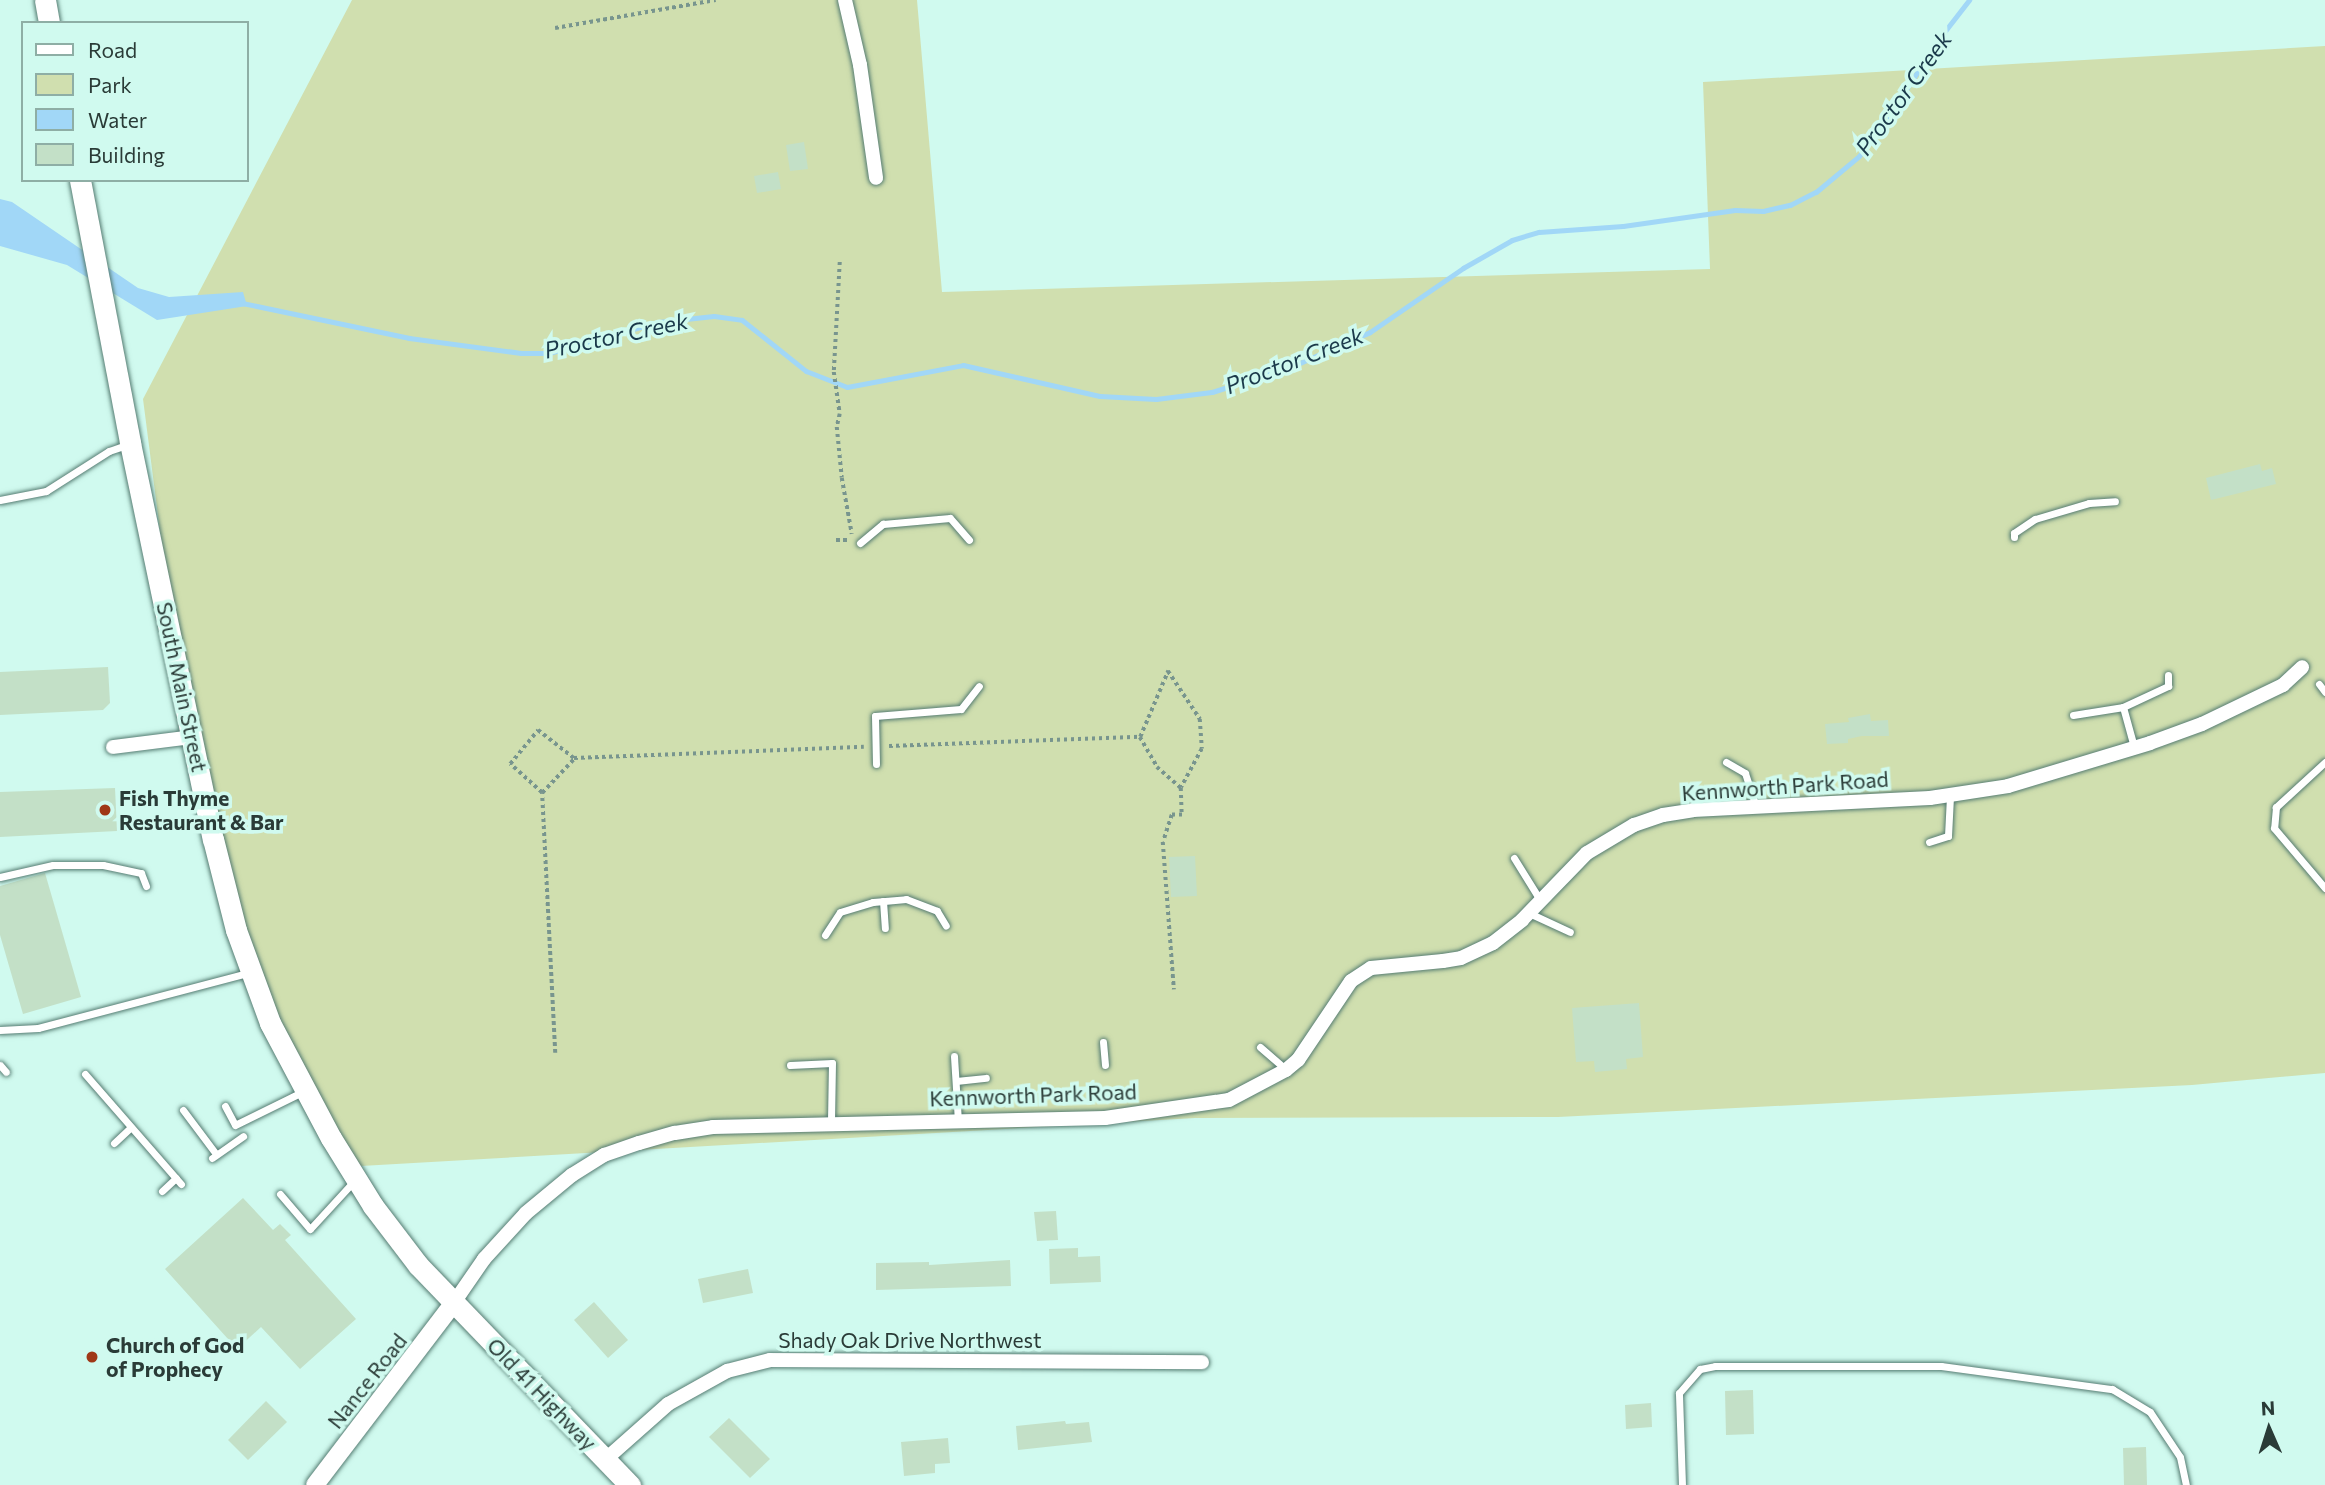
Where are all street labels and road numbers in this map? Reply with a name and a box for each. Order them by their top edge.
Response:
street label: South Main Street [152,600,212,774]
street label: Kennworth Park Road [1681,766,1889,806]
street label: Kennworth Park Road [929,1079,1137,1111]
street label: Shady Oak Drive Northwest [778,1327,1042,1353]
street label: Nance Road [322,1329,412,1433]
street label: Old 41 Highway [482,1333,602,1455]

